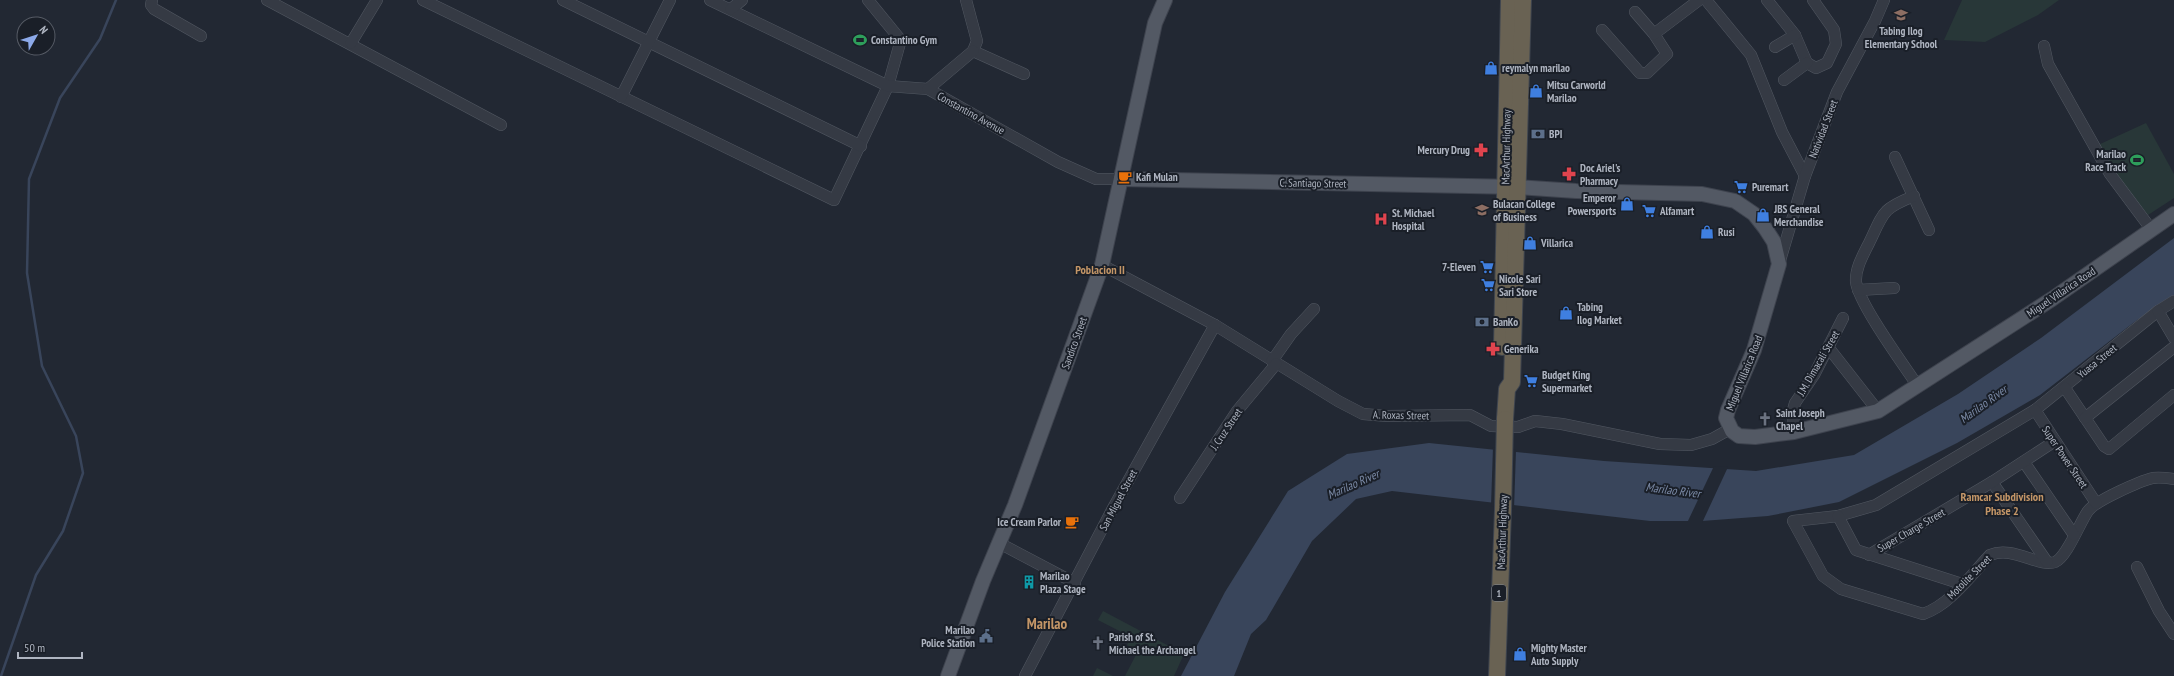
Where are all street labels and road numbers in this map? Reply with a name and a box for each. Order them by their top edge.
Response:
street label: Constantino Avenue [935,89,1008,138]
street label: Natividad Street [1805,98,1841,160]
street label: MacArthur Highway [1498,109,1514,184]
street label: C. Santiago Street [1279,175,1347,191]
street label: Miguel Villarica Road [2024,264,2098,320]
street label: Sandico Street [1058,315,1090,371]
street label: J.M. Dimacali Street [1793,328,1842,399]
street label: Miguel Villarica Road [1723,333,1766,413]
street label: Yuasa Street [2074,341,2120,381]
street label: J. Cruz Street [1206,405,1245,454]
street label: A. Roxas Street [1373,408,1429,422]
street label: Super Power Street [2039,423,2091,491]
street label: San Miguel Street [1096,467,1140,533]
street label: MacArthur Highway [1494,494,1510,570]
street label: Super Charge Street [1875,505,1947,555]
street label: Motolite Street [1944,552,1994,602]
road number: 1 [1492,585,1506,601]

